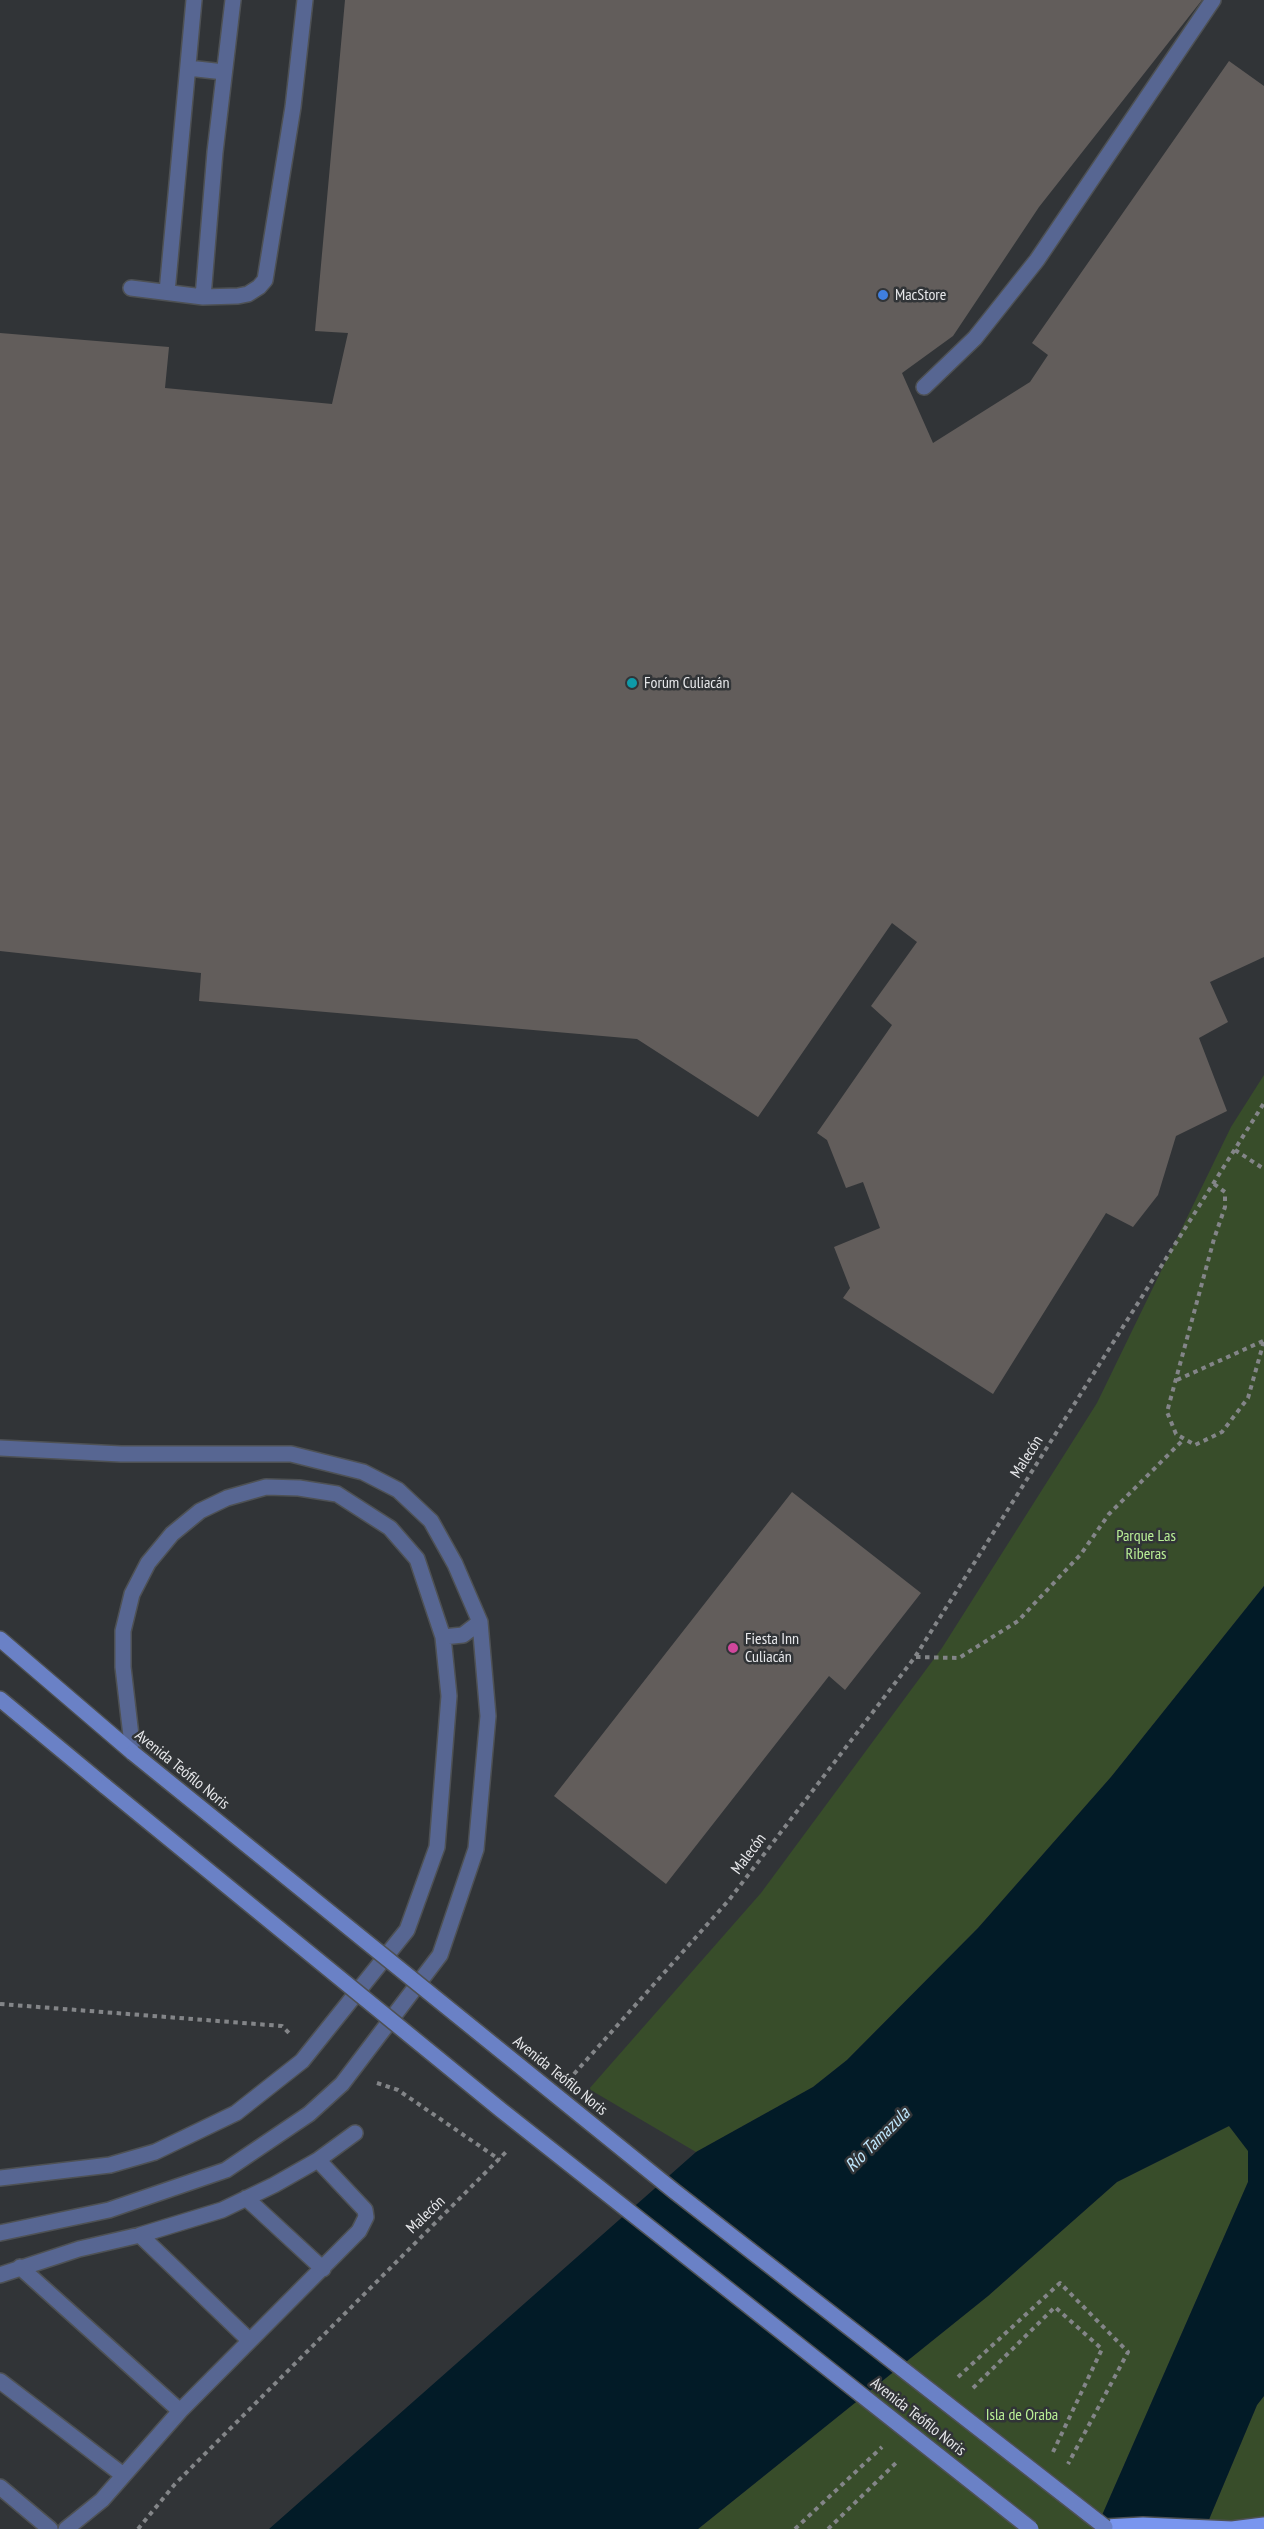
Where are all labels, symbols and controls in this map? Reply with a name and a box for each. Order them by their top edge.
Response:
place label: MacStore [895,285,946,305]
marker: MacStore [876,288,890,302]
place label: Forúm Culiacán [644,673,729,693]
marker: Forúm Culiacán [625,676,639,690]
street label: Malecón [1007,1432,1047,1482]
park label: Parque Las Riberas [1116,1526,1176,1564]
place label: Fiesta Inn Culiacán [745,1629,799,1667]
marker: Fiesta Inn Culiacán [726,1641,740,1655]
street label: Avenida Teófilo Noris [131,1726,233,1814]
street label: Malecón [727,1830,771,1878]
street label: Avenida Teófilo Noris [509,2032,611,2120]
water label: Río Tamazula [841,2103,915,2177]
street label: Malecón [403,2192,449,2238]
street label: Avenida Teófilo Noris [866,2374,970,2460]
park label: Isla de Oraba [986,2405,1058,2425]

